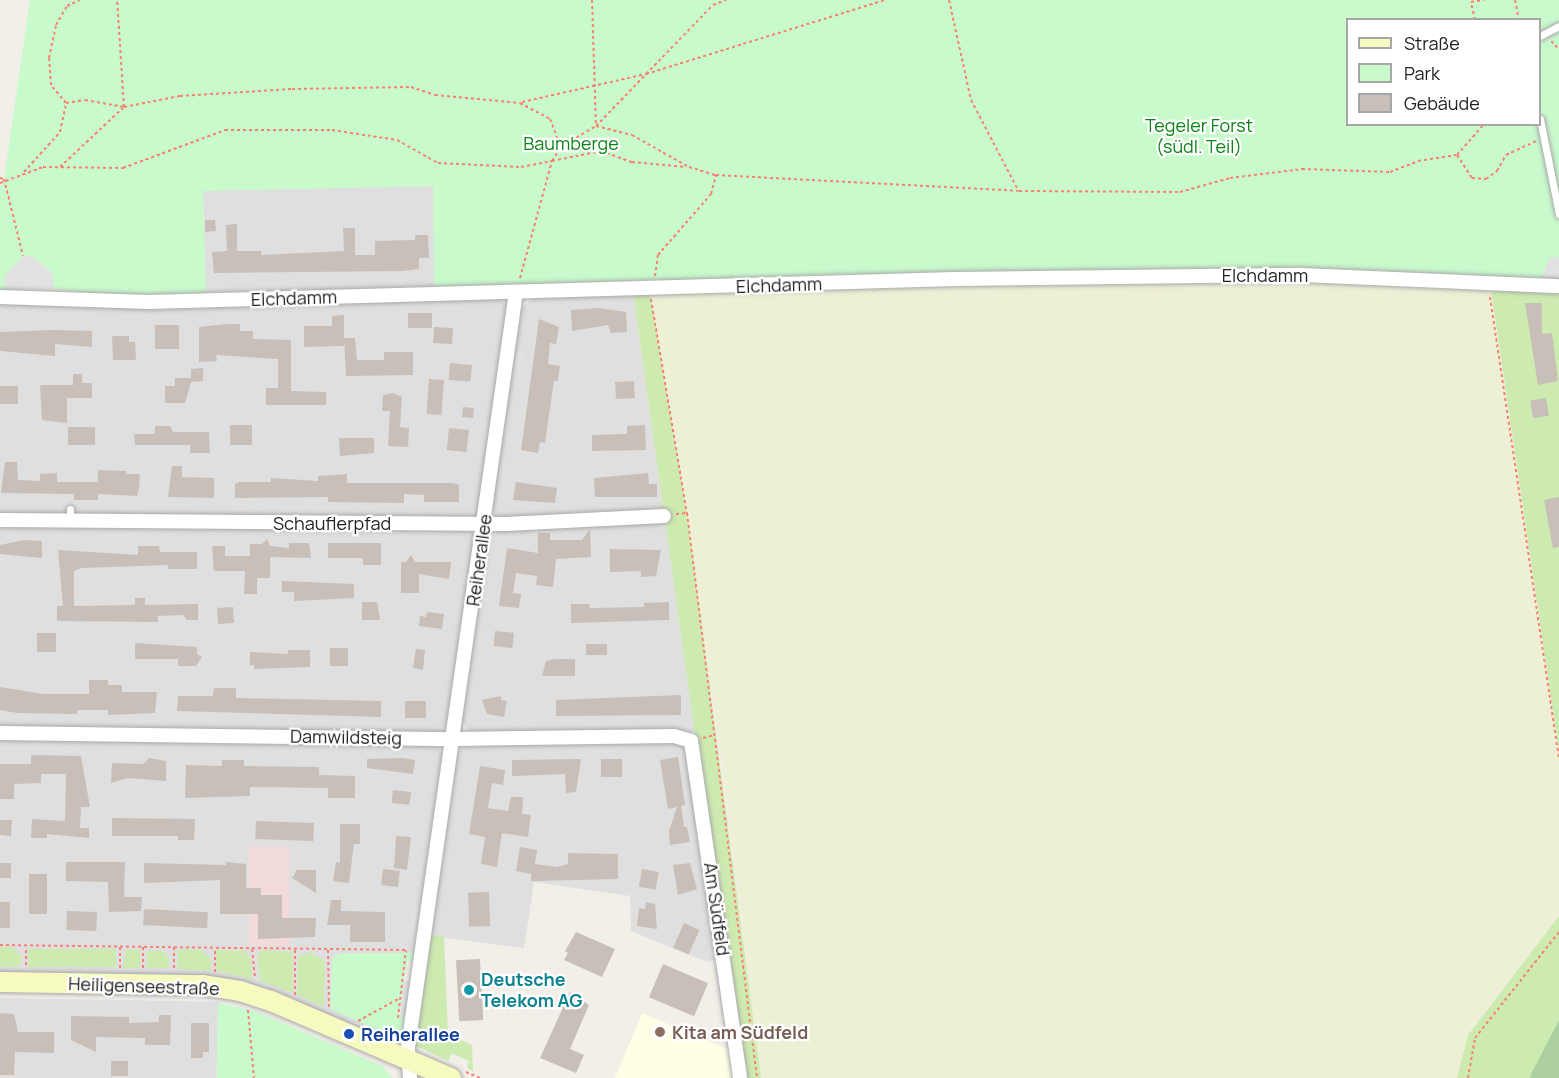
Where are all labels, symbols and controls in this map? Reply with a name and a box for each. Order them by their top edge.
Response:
legend [1346,18,1541,126]
text: Straße [1404,31,1460,55]
text: Park [1404,61,1440,85]
text: Gebäude [1404,91,1480,115]
park label: Tegeler Forst (südl. Teil) [1145,115,1253,158]
park label: Baumberge [523,132,619,154]
street label: Elchdamm [1222,264,1308,286]
street label: Elchdamm [735,273,823,297]
street label: Elchdamm [250,286,338,310]
street label: Schauflerpfad [273,512,391,534]
street label: Reiherallee [462,513,496,607]
street label: Damwildsteig [290,725,402,749]
street label: Am Südfeld [700,861,734,957]
place label: Deutsche Telekom AG [481,969,582,1012]
street label: Heiligenseestraße [68,973,220,999]
marker: Deutsche Telekom AG [462,983,476,997]
place label: Kita am Südfeld [672,1021,808,1043]
place label: Reiherallee [361,1023,460,1045]
marker: Kita am Südfeld [653,1025,667,1039]
marker: Reiherallee [342,1027,356,1041]

